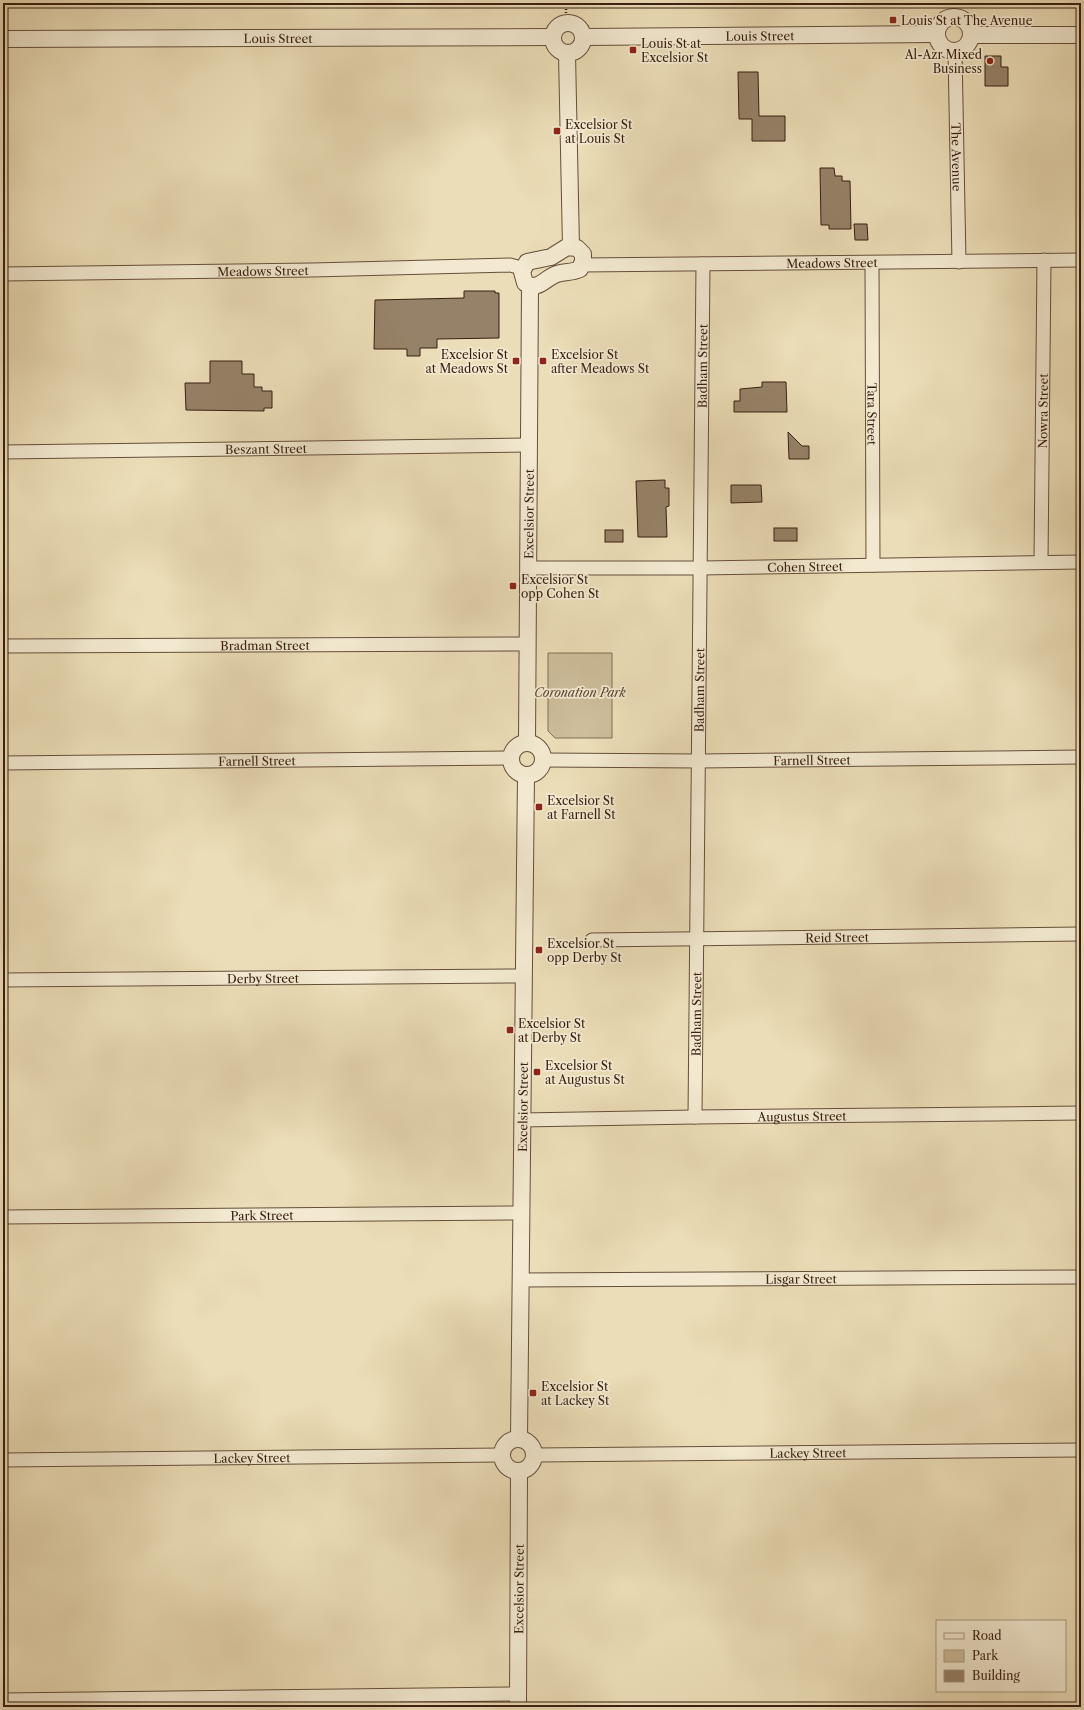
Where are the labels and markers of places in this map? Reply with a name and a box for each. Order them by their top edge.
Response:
place label: Louis St at The Avenue [901,13,1033,28]
marker: Louis St at The Avenue [888,15,898,25]
place label: Louis St at Excelsior St [641,36,709,65]
marker: Louis St at Excelsior St [628,45,638,55]
place label: Al-Azr Mixed Business [904,47,983,76]
marker: Al-Azr Mixed Business [985,56,995,66]
place label: Excelsior St at Louis St [565,117,633,146]
marker: Excelsior St at Louis St [552,126,562,136]
place label: Excelsior St at Meadows St [425,347,509,376]
place label: Excelsior St after Meadows St [551,347,650,376]
marker: Excelsior St at Meadows St [511,356,521,366]
marker: Excelsior St after Meadows St [538,356,548,366]
place label: Excelsior St opp Cohen St [521,572,600,601]
marker: Excelsior St opp Cohen St [508,581,518,591]
place label: Excelsior St at Farnell St [547,793,616,822]
marker: Excelsior St at Farnell St [534,802,544,812]
place label: Excelsior St opp Derby St [547,936,623,965]
marker: Excelsior St opp Derby St [534,945,544,955]
place label: Excelsior St at Derby St [518,1016,586,1045]
marker: Excelsior St at Derby St [505,1025,515,1035]
place label: Excelsior St at Augustus St [545,1058,626,1087]
marker: Excelsior St at Augustus St [532,1067,542,1077]
place label: Excelsior St at Lackey St [541,1379,610,1408]
marker: Excelsior St at Lackey St [528,1388,538,1398]

